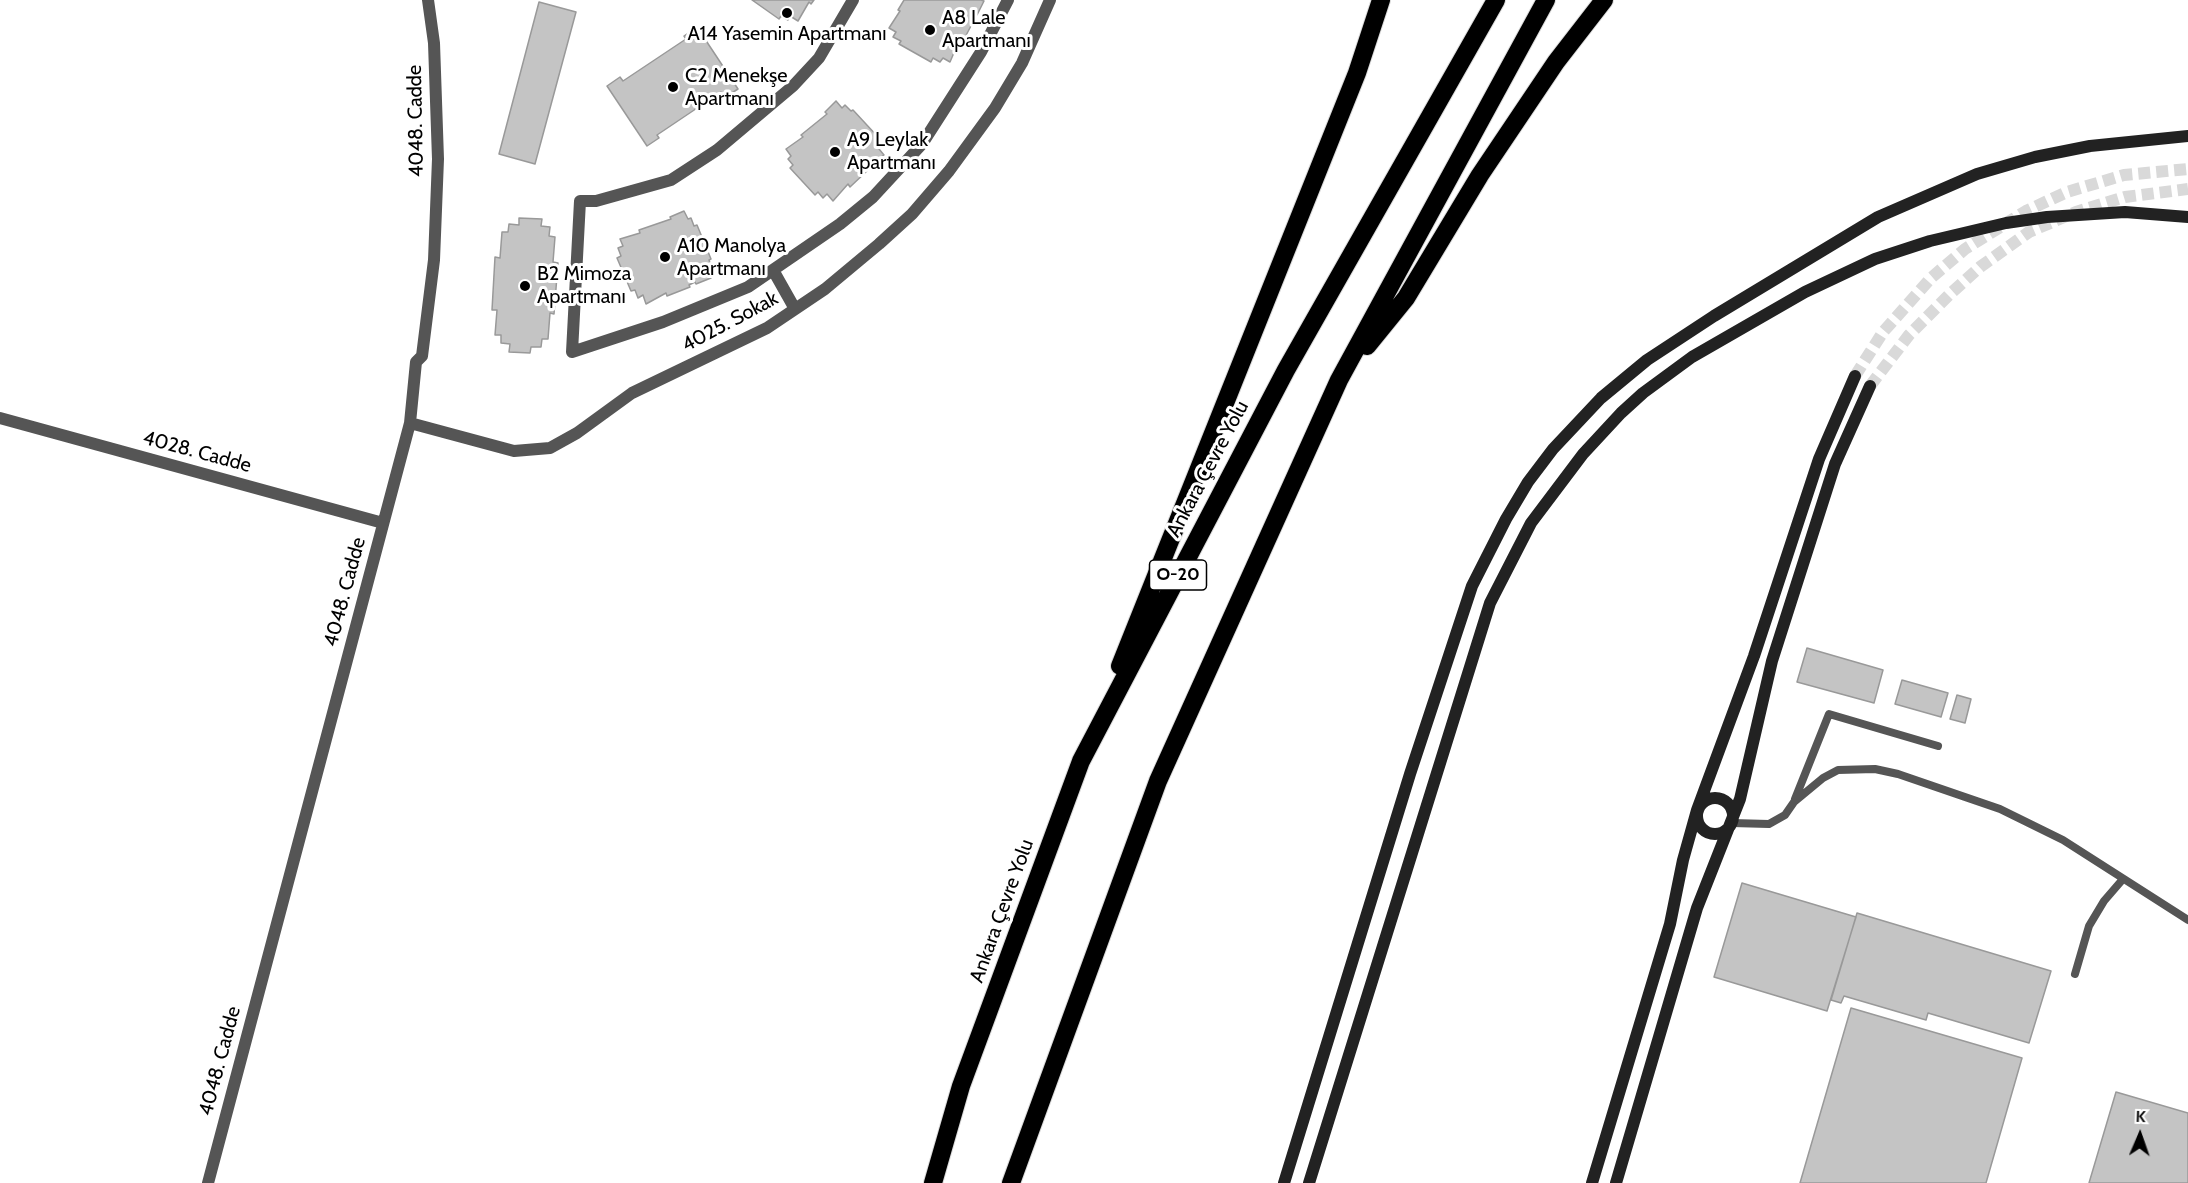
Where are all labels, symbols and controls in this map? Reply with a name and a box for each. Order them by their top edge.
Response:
marker: A14 Yasemin Apartmanı [780,6,794,20]
place label: A8 Lale Apartmanı [942,6,1031,53]
place label: A14 Yasemin Apartmanı [688,22,886,46]
marker: A8 Lale Apartmanı [923,23,937,37]
place label: C2 Menekşe Apartmanı [685,64,787,111]
street label: 4048. Cadde [403,65,429,177]
marker: C2 Menekşe Apartmanı [666,80,680,94]
place label: A9 Leylak Apartmanı [847,128,936,175]
marker: A9 Leylak Apartmanı [828,145,842,159]
place label: A10 Manolya Apartmanı [677,234,786,281]
marker: A10 Manolya Apartmanı [658,250,672,264]
place label: B2 Mimoza Apartmanı [537,262,631,309]
marker: B2 Mimoza Apartmanı [518,279,532,293]
street label: 4025. Sokak [678,287,782,357]
street label: Ankara Çevre Yolu [1162,397,1254,541]
street label: 4028. Cadde [140,426,254,478]
street label: 4048. Cadde [319,535,371,649]
road number: O-20 [1150,560,1206,590]
street label: Ankara Çevre Yolu [965,836,1039,986]
street label: 4048. Cadde [194,1004,246,1118]
north arrow [2110,1105,2170,1165]
text: K [2135,1107,2146,1126]

